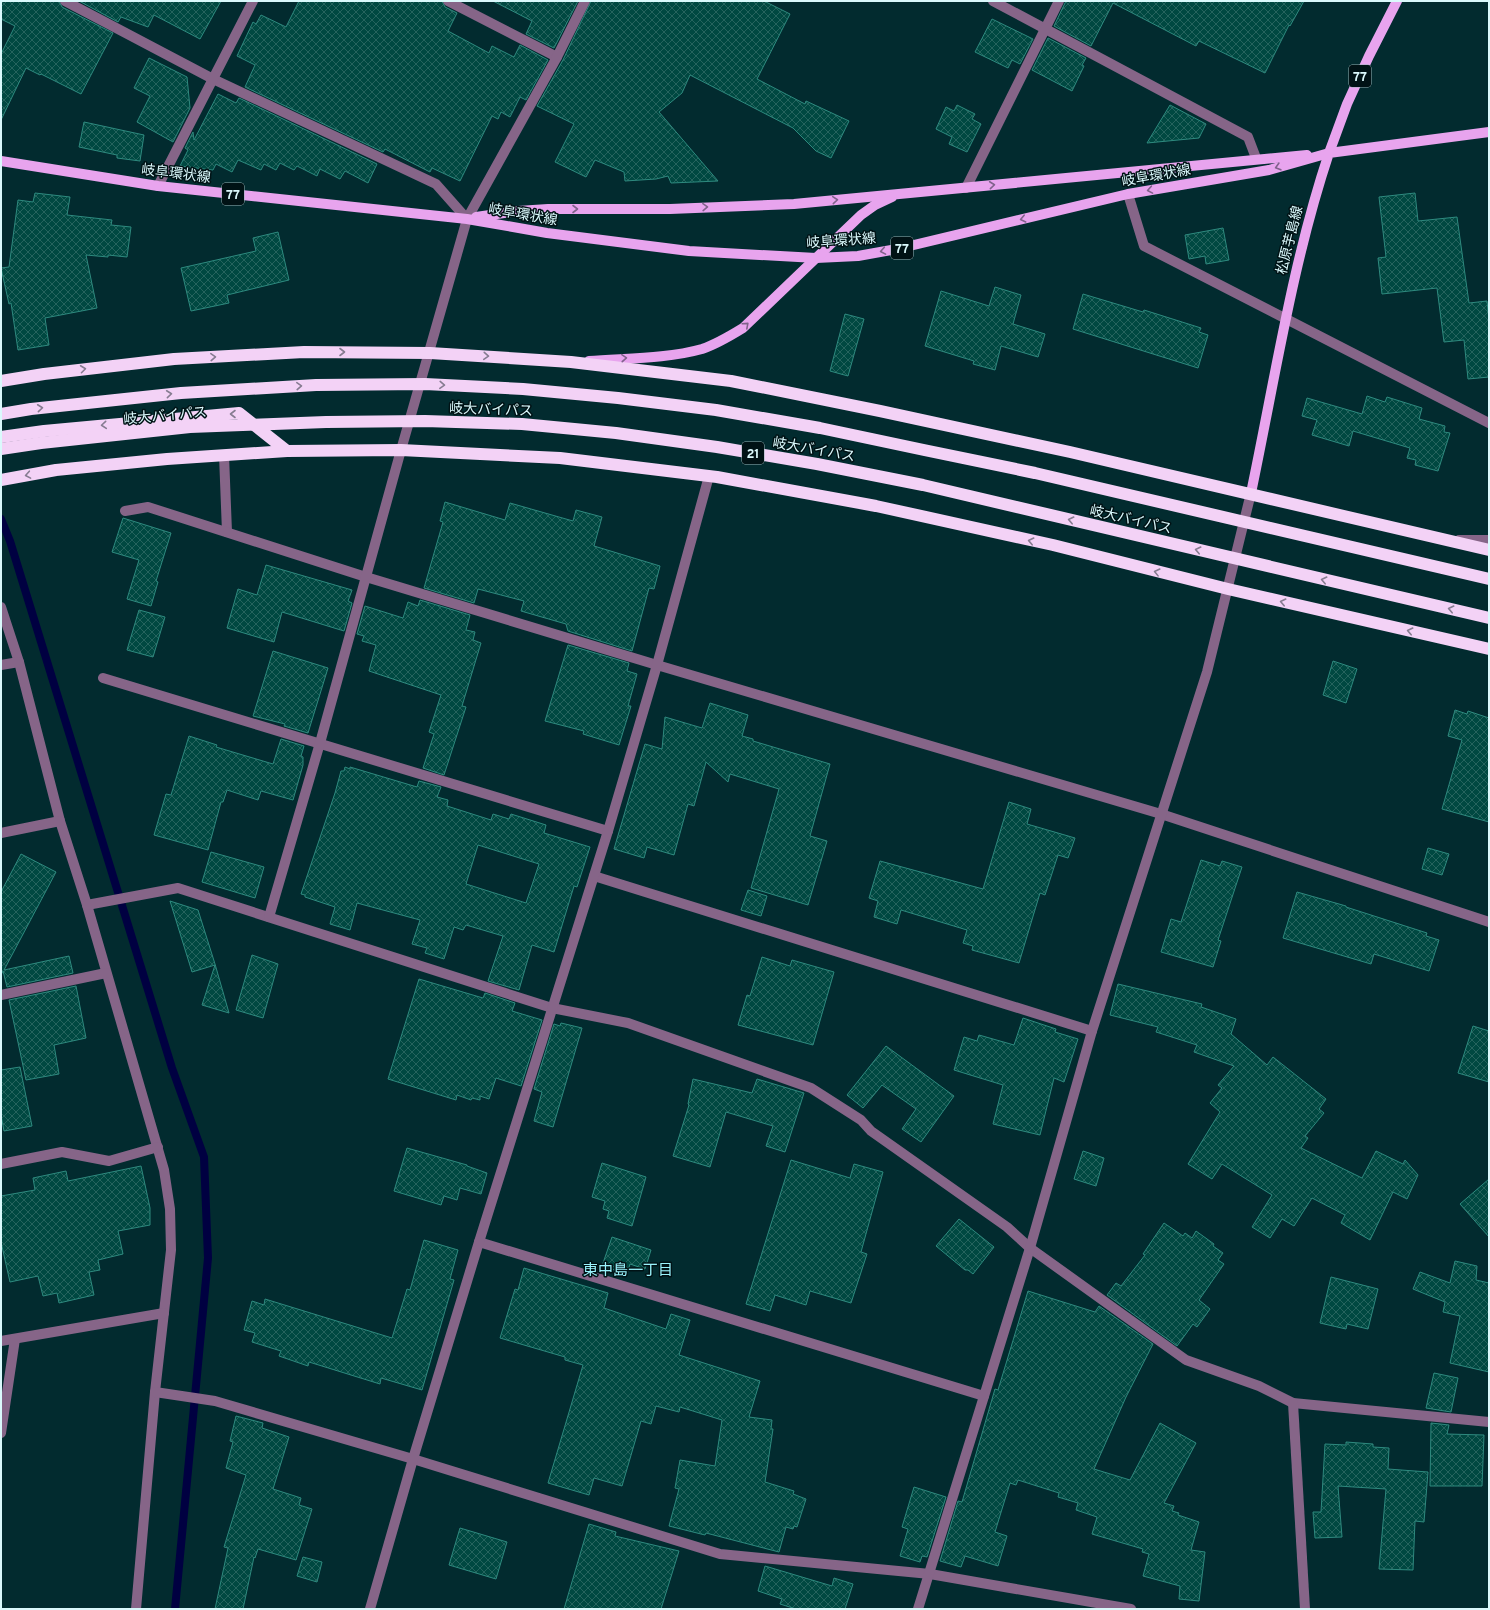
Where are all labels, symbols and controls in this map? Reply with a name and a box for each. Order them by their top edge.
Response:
road number: 77 [1349,65,1371,87]
street label: 岐阜環状線 [140,161,212,187]
street label: 岐阜環状線 [1120,161,1192,191]
one-way arrow [1274,162,1281,171]
one-way arrow [989,181,996,190]
road number: 77 [222,183,244,205]
one-way arrow [1147,185,1153,194]
one-way arrow [832,196,838,205]
street label: 岐阜環状線 [487,200,559,230]
one-way arrow [702,203,708,212]
street label: 松原芋島線 [1274,204,1307,276]
one-way arrow [572,205,578,213]
one-way arrow [1020,214,1026,222]
street label: 岐阜環状線 [806,230,877,252]
road number: 77 [891,237,913,259]
one-way arrow [880,247,886,255]
one-way arrow [741,322,749,329]
one-way arrow [339,348,345,356]
one-way arrow [483,351,489,360]
one-way arrow [209,352,216,361]
one-way arrow [621,354,627,363]
one-way arrow [80,365,86,374]
one-way arrow [295,381,302,390]
one-way arrow [439,381,445,389]
one-way arrow [166,390,172,399]
street label: 岐大バイパス [449,401,533,420]
one-way arrow [37,404,43,413]
street label: 岐大バイパス [123,404,208,429]
one-way arrow [230,410,236,418]
one-way arrow [101,421,107,430]
street label: 岐大バイパス [771,435,856,466]
road number: 21 [742,442,764,464]
one-way arrow [25,470,31,479]
street label: 岐大バイパス [1088,503,1173,538]
one-way arrow [1068,517,1074,525]
one-way arrow [1028,537,1034,545]
one-way arrow [1195,546,1202,555]
one-way arrow [1154,568,1160,576]
one-way arrow [1321,576,1328,584]
one-way arrow [1280,599,1287,607]
one-way arrow [1448,606,1454,614]
one-way arrow [1407,628,1413,636]
district label: 東中島一丁目 [583,1262,673,1281]

